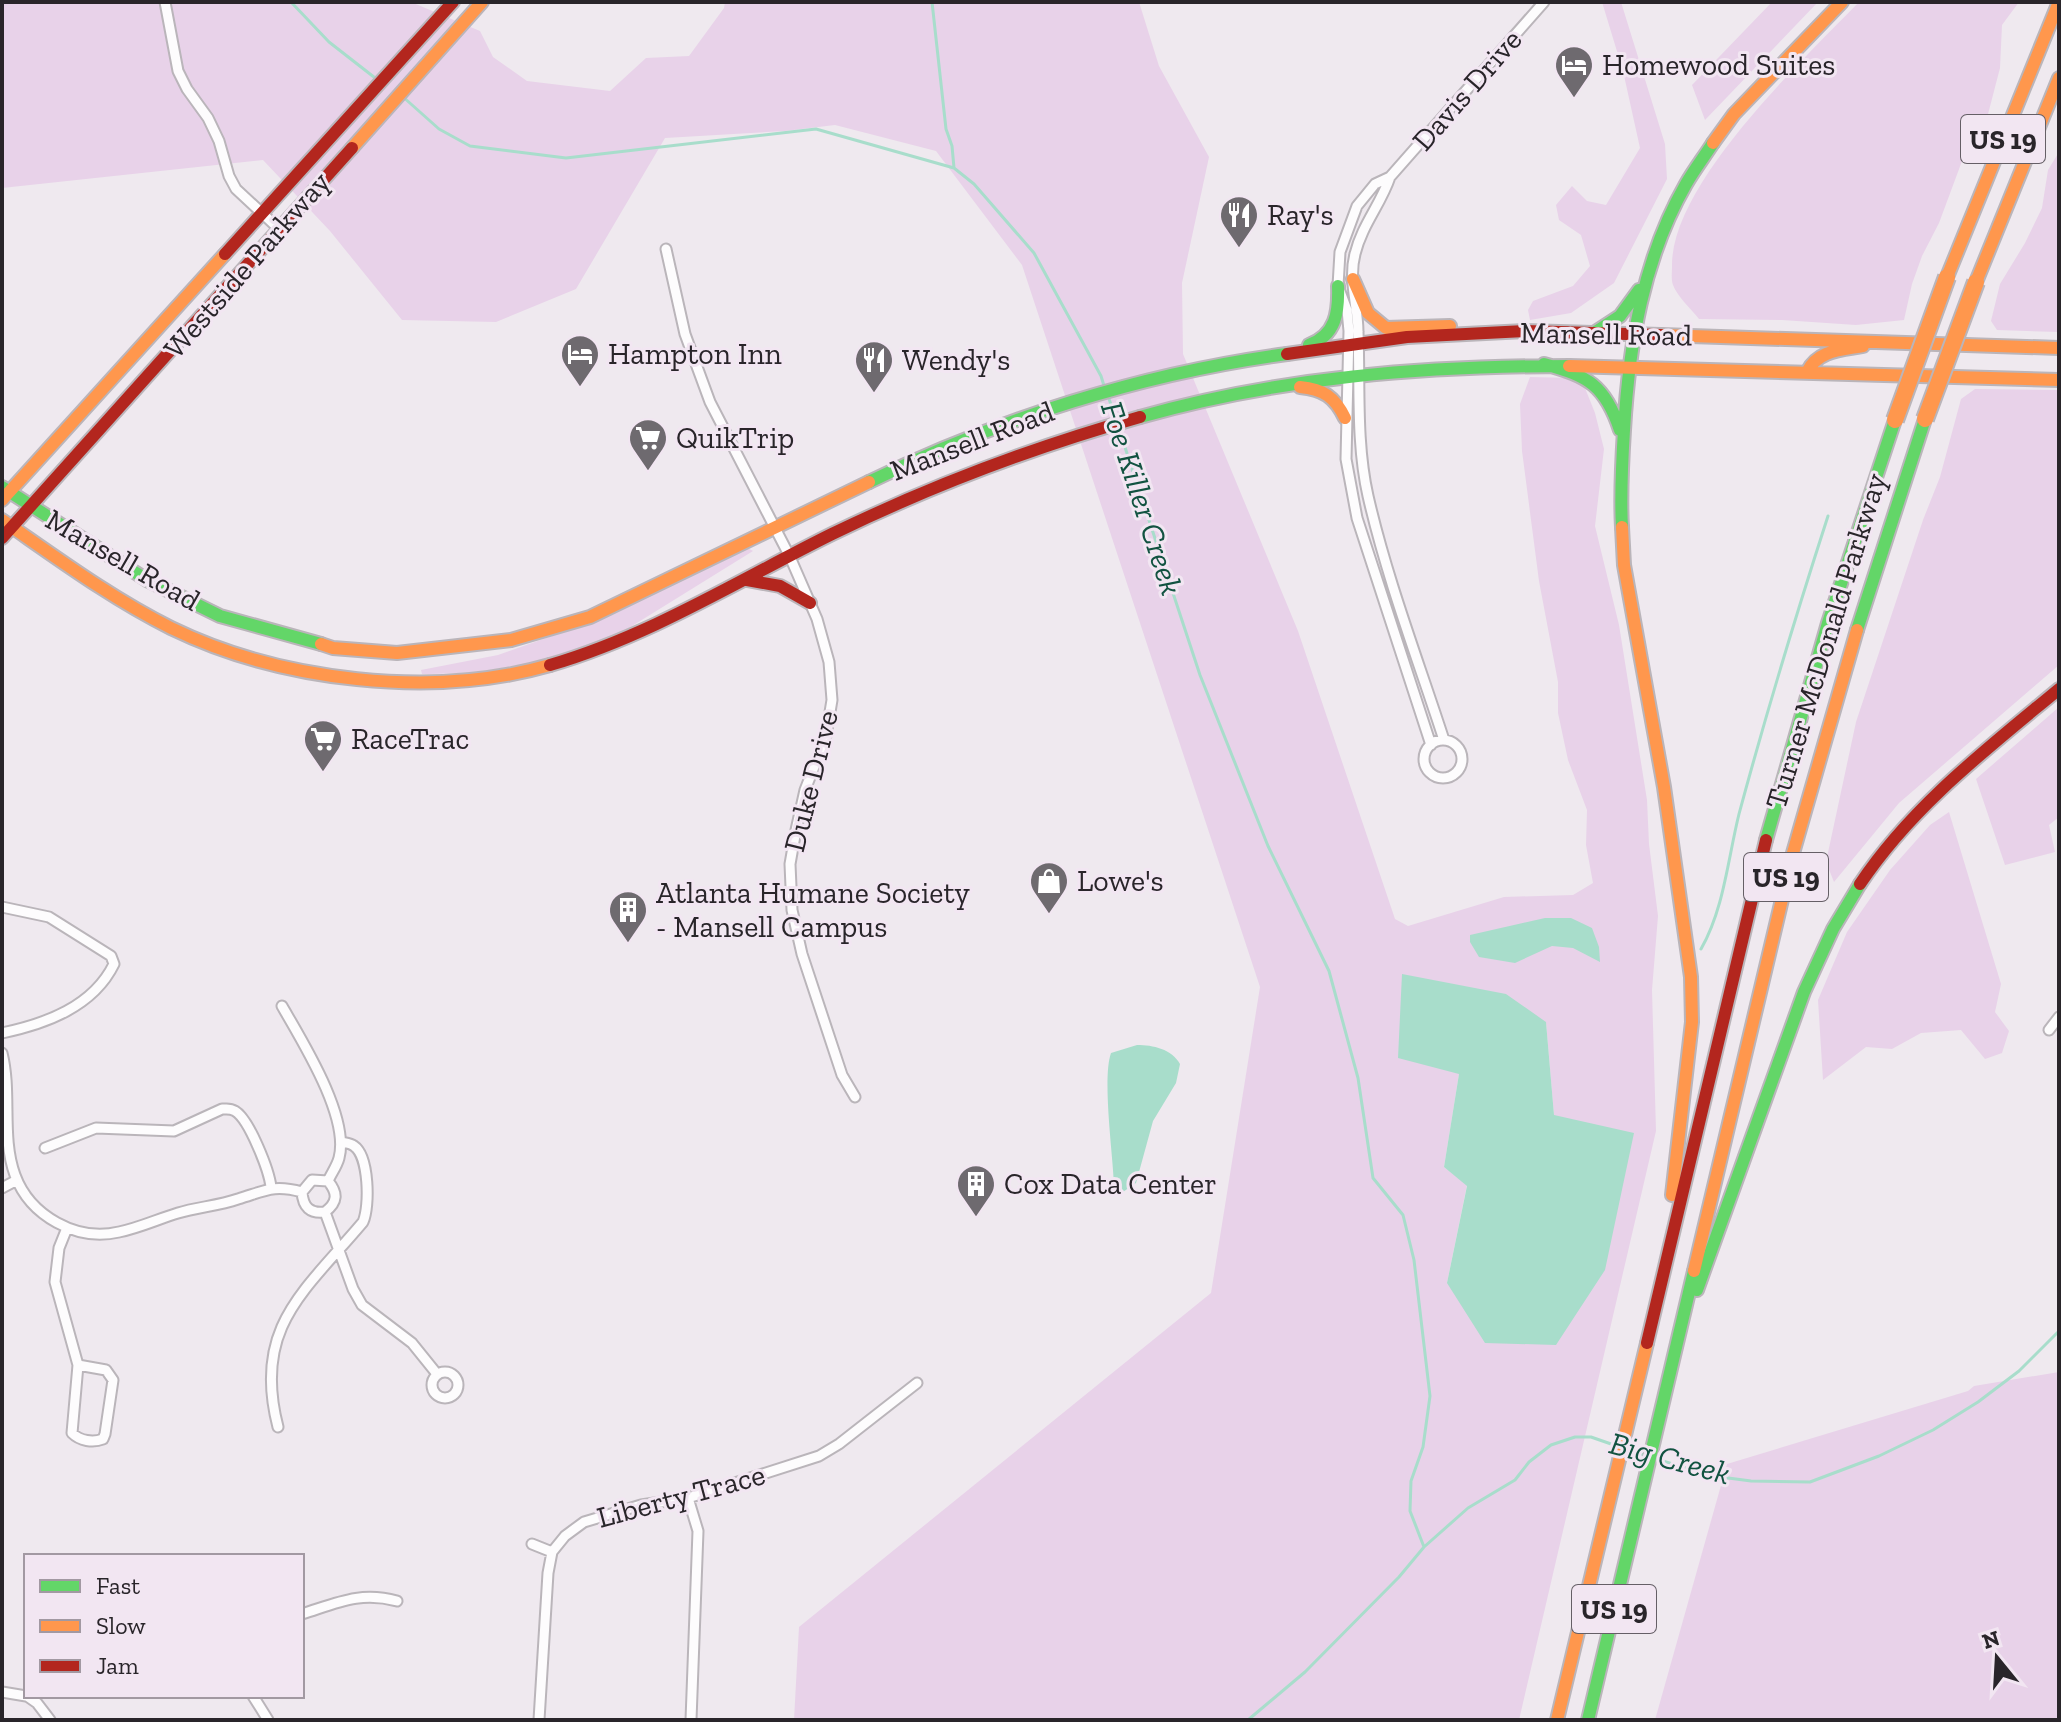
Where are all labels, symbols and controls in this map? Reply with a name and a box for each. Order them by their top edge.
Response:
street label: Davis Drive [1405,22,1529,158]
hotel icon: Homewood Suites [1553,44,1595,99]
place label: Homewood Suites [1602,47,1835,83]
road number: US 19 [1961,115,2045,163]
street label: Westside Parkway [156,164,338,366]
restaurant icon: Ray's [1218,194,1260,249]
place label: Ray's [1267,197,1334,233]
street label: Mansell Road [1520,314,1693,354]
hotel icon: Hampton Inn [559,333,601,388]
place label: Hampton Inn [608,336,782,372]
restaurant icon: Wendy's [853,339,895,394]
place label: Wendy's [902,342,1010,378]
street label: Mansell Road [885,393,1059,489]
water label: Foe Killer Creek [1093,396,1191,600]
supermarket icon: QuikTrip [627,417,669,472]
place label: QuikTrip [676,420,794,456]
street label: Turner McDonald Parkway [1758,468,1894,813]
street label: Mansell Road [39,501,207,619]
street label: Duke Drive [776,706,846,856]
supermarket icon: RaceTrac [302,718,344,773]
place label: RaceTrac [351,721,469,757]
road number: US 19 [1744,853,1828,901]
shop icon: Lowe's [1028,860,1070,915]
place label: Lowe's [1077,863,1164,899]
place label: Atlanta Humane Society - Mansell Campus [656,875,971,945]
building icon: Atlanta Humane Society - Mansell Campus [607,889,649,944]
building icon: Cox Data Center [955,1163,997,1218]
place label: Cox Data Center [1004,1166,1217,1202]
water label: Big Creek [1605,1424,1735,1492]
street label: Liberty Trace [593,1456,769,1536]
legend [24,1554,304,1698]
text: Fast [96,1571,140,1600]
road number: US 19 [1572,1585,1656,1633]
text: Slow [96,1611,146,1640]
north arrow [1957,1618,2037,1698]
text: N [1979,1624,2003,1655]
text: Jam [96,1651,139,1680]

